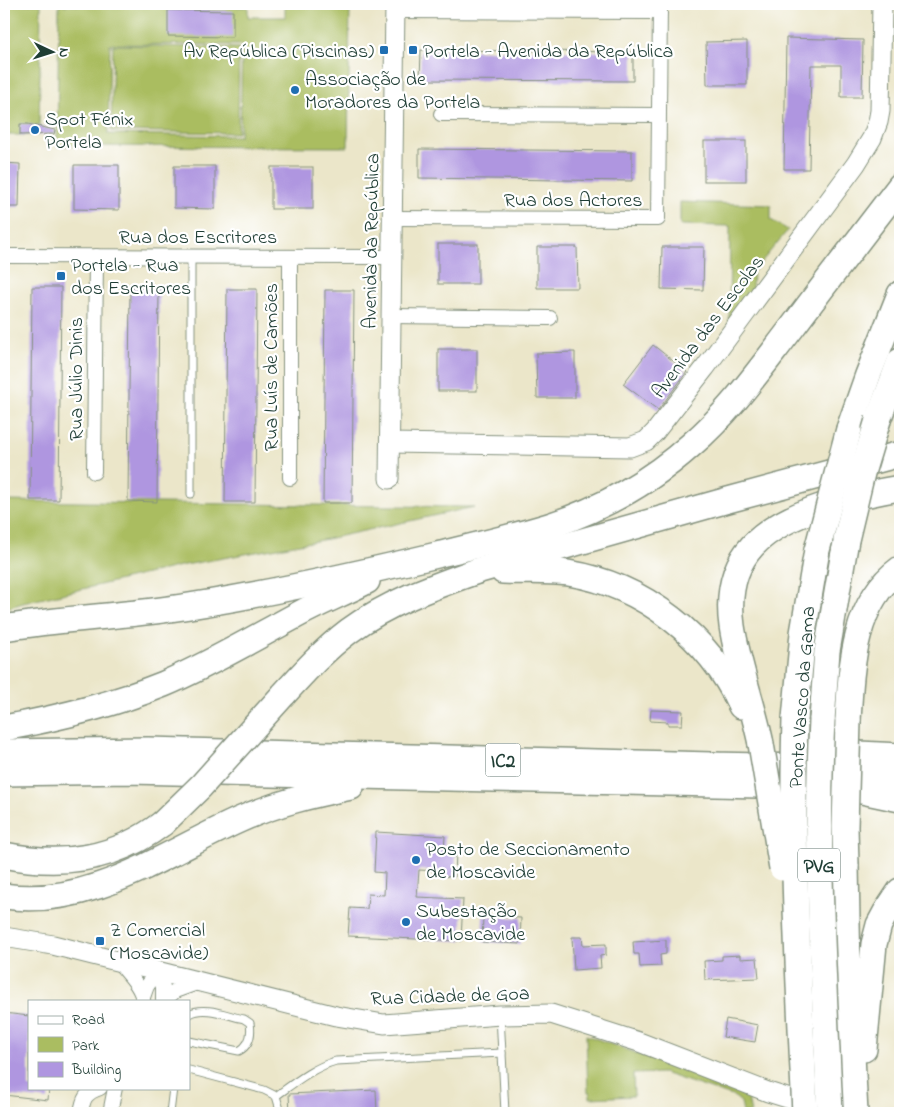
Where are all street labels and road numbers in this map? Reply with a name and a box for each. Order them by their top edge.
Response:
street label: Avenida da República [356,153,389,329]
street label: Rua dos Actores [504,187,642,216]
street label: Rua dos Escritores [119,224,277,253]
street label: Avenida das Escolas [645,250,773,405]
street label: Rua Luís de Camões [258,283,287,451]
street label: Rua Júlio Dinis [63,317,92,441]
street label: Ponte Vasco da Gama [783,605,824,789]
road number: IC2 [486,744,520,776]
road number: PVG [798,848,840,882]
street label: Rua Cidade de Goa [370,980,530,1015]

